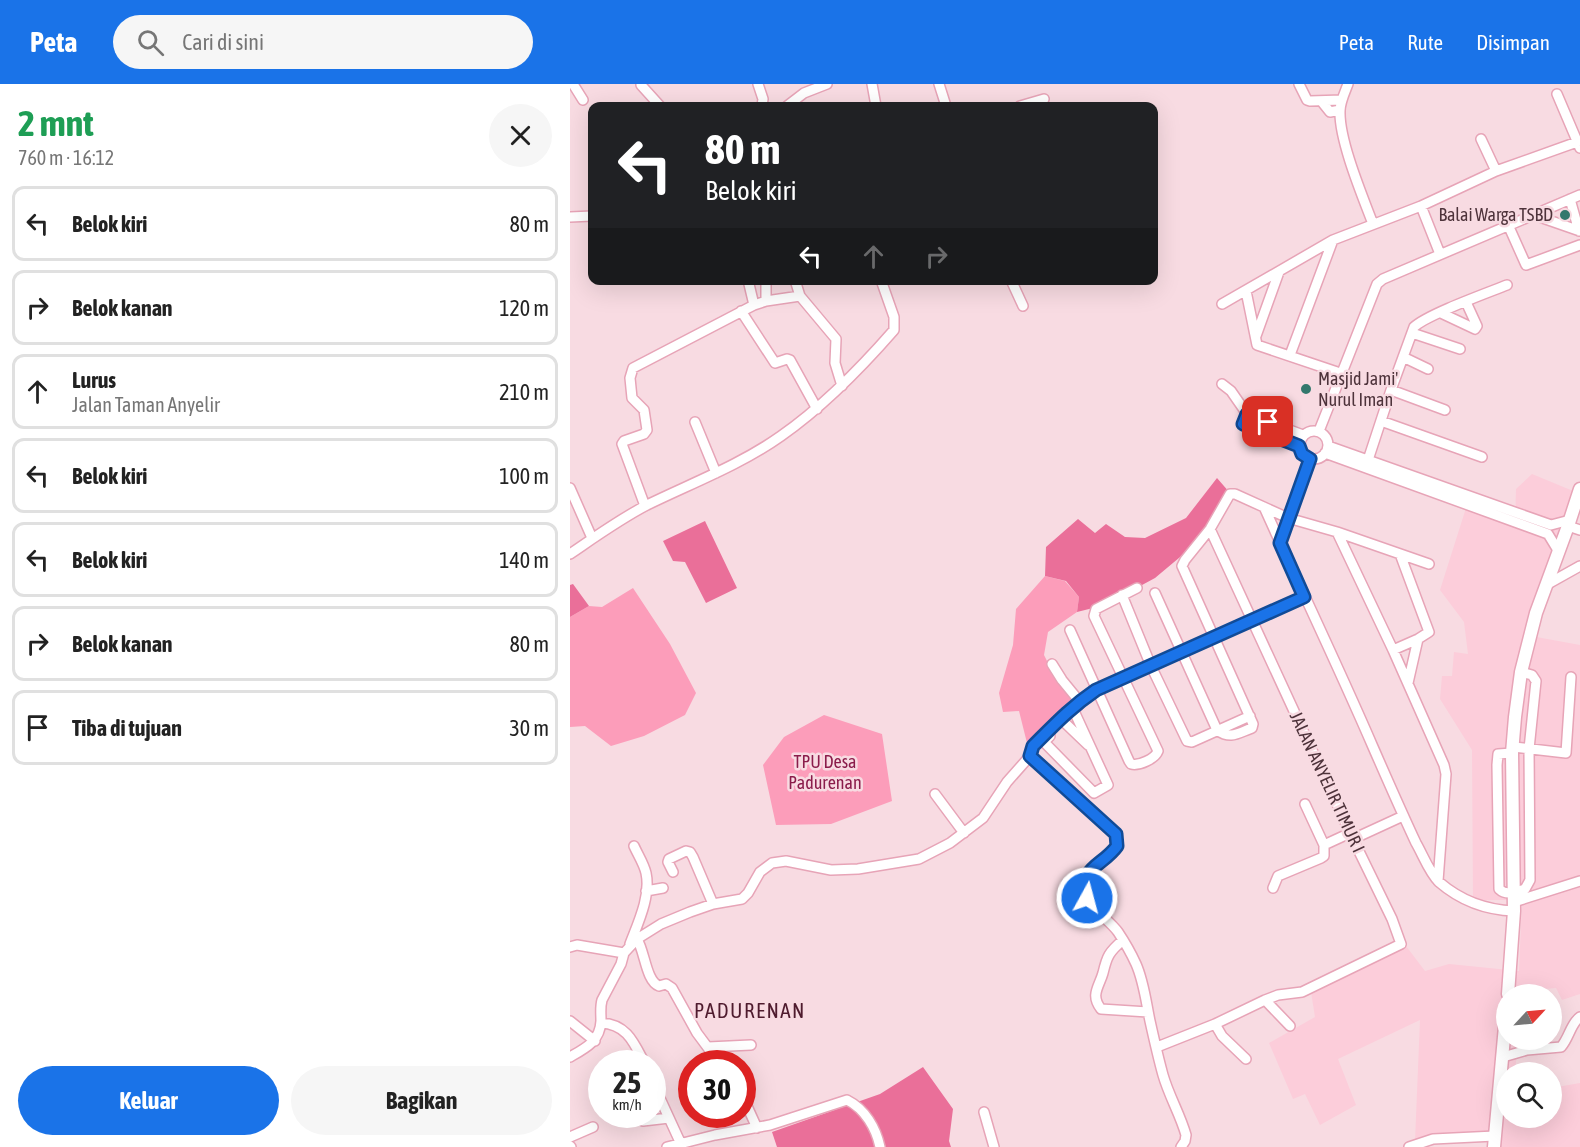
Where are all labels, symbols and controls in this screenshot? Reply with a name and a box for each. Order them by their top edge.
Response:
search box [113,15,533,69]
text: Peta [30,26,77,58]
icon: search [134,26,167,59]
text: Cari di sini [182,29,264,55]
text: Peta [1339,30,1374,54]
text: Rute [1407,30,1443,54]
text: Disimpan [1476,30,1550,54]
text: 2 mnt [18,102,94,144]
button: close [489,104,552,167]
text: 80 m [705,125,780,173]
icon: left [606,126,684,204]
text: 760 m · 16:12 [18,146,114,169]
text: Belok kiri [705,175,797,206]
place label: Balai Warga TSBD [1438,204,1553,225]
icon: left [21,207,54,240]
marker: Balai Warga TSBD [1558,208,1572,222]
text: Belok kiri [72,211,147,237]
text: 80 m [509,211,549,237]
icon: left [794,240,827,273]
icon: ahead [857,240,890,273]
icon: right [920,240,953,273]
icon: right [21,291,54,324]
text: Belok kanan [72,295,173,321]
text: 120 m [499,295,549,321]
text: Lurus [72,367,116,393]
place label: Masjid Jami' Nurul Iman [1318,368,1398,410]
icon: ahead [21,375,54,408]
text: 210 m [499,379,549,405]
marker: Masjid Jami' Nurul Iman [1299,382,1313,396]
text: Jalan Taman Anyelir [72,393,220,416]
pin [1242,396,1293,447]
icon: arrive [1251,405,1284,438]
icon: left [21,459,54,492]
text: Belok kiri [72,463,147,489]
text: 100 m [499,463,549,489]
icon: left [21,543,54,576]
text: Belok kiri [72,547,147,573]
text: 140 m [499,547,549,573]
icon: right [21,627,54,660]
text: Belok kanan [72,631,173,657]
text: 80 m [509,631,549,657]
street label: JALAN ANYELIR TIMUR I [1286,708,1369,855]
icon: arrive [21,711,54,744]
text: Tiba di tujuan [72,715,182,741]
text: 30 m [509,715,549,741]
park label: TPU Desa Padurenan [788,751,862,793]
position arrow [1055,866,1119,930]
north arrow [1496,984,1562,1050]
map controls [1496,984,1562,1128]
district label: PADURENAN [694,998,806,1022]
speed limit sign: 30 [678,1050,756,1128]
button: search [1496,1062,1562,1128]
text: 25 [613,1065,641,1099]
button: Keluar [18,1066,279,1135]
button: Bagikan [291,1066,552,1135]
text: km/h [612,1096,642,1113]

